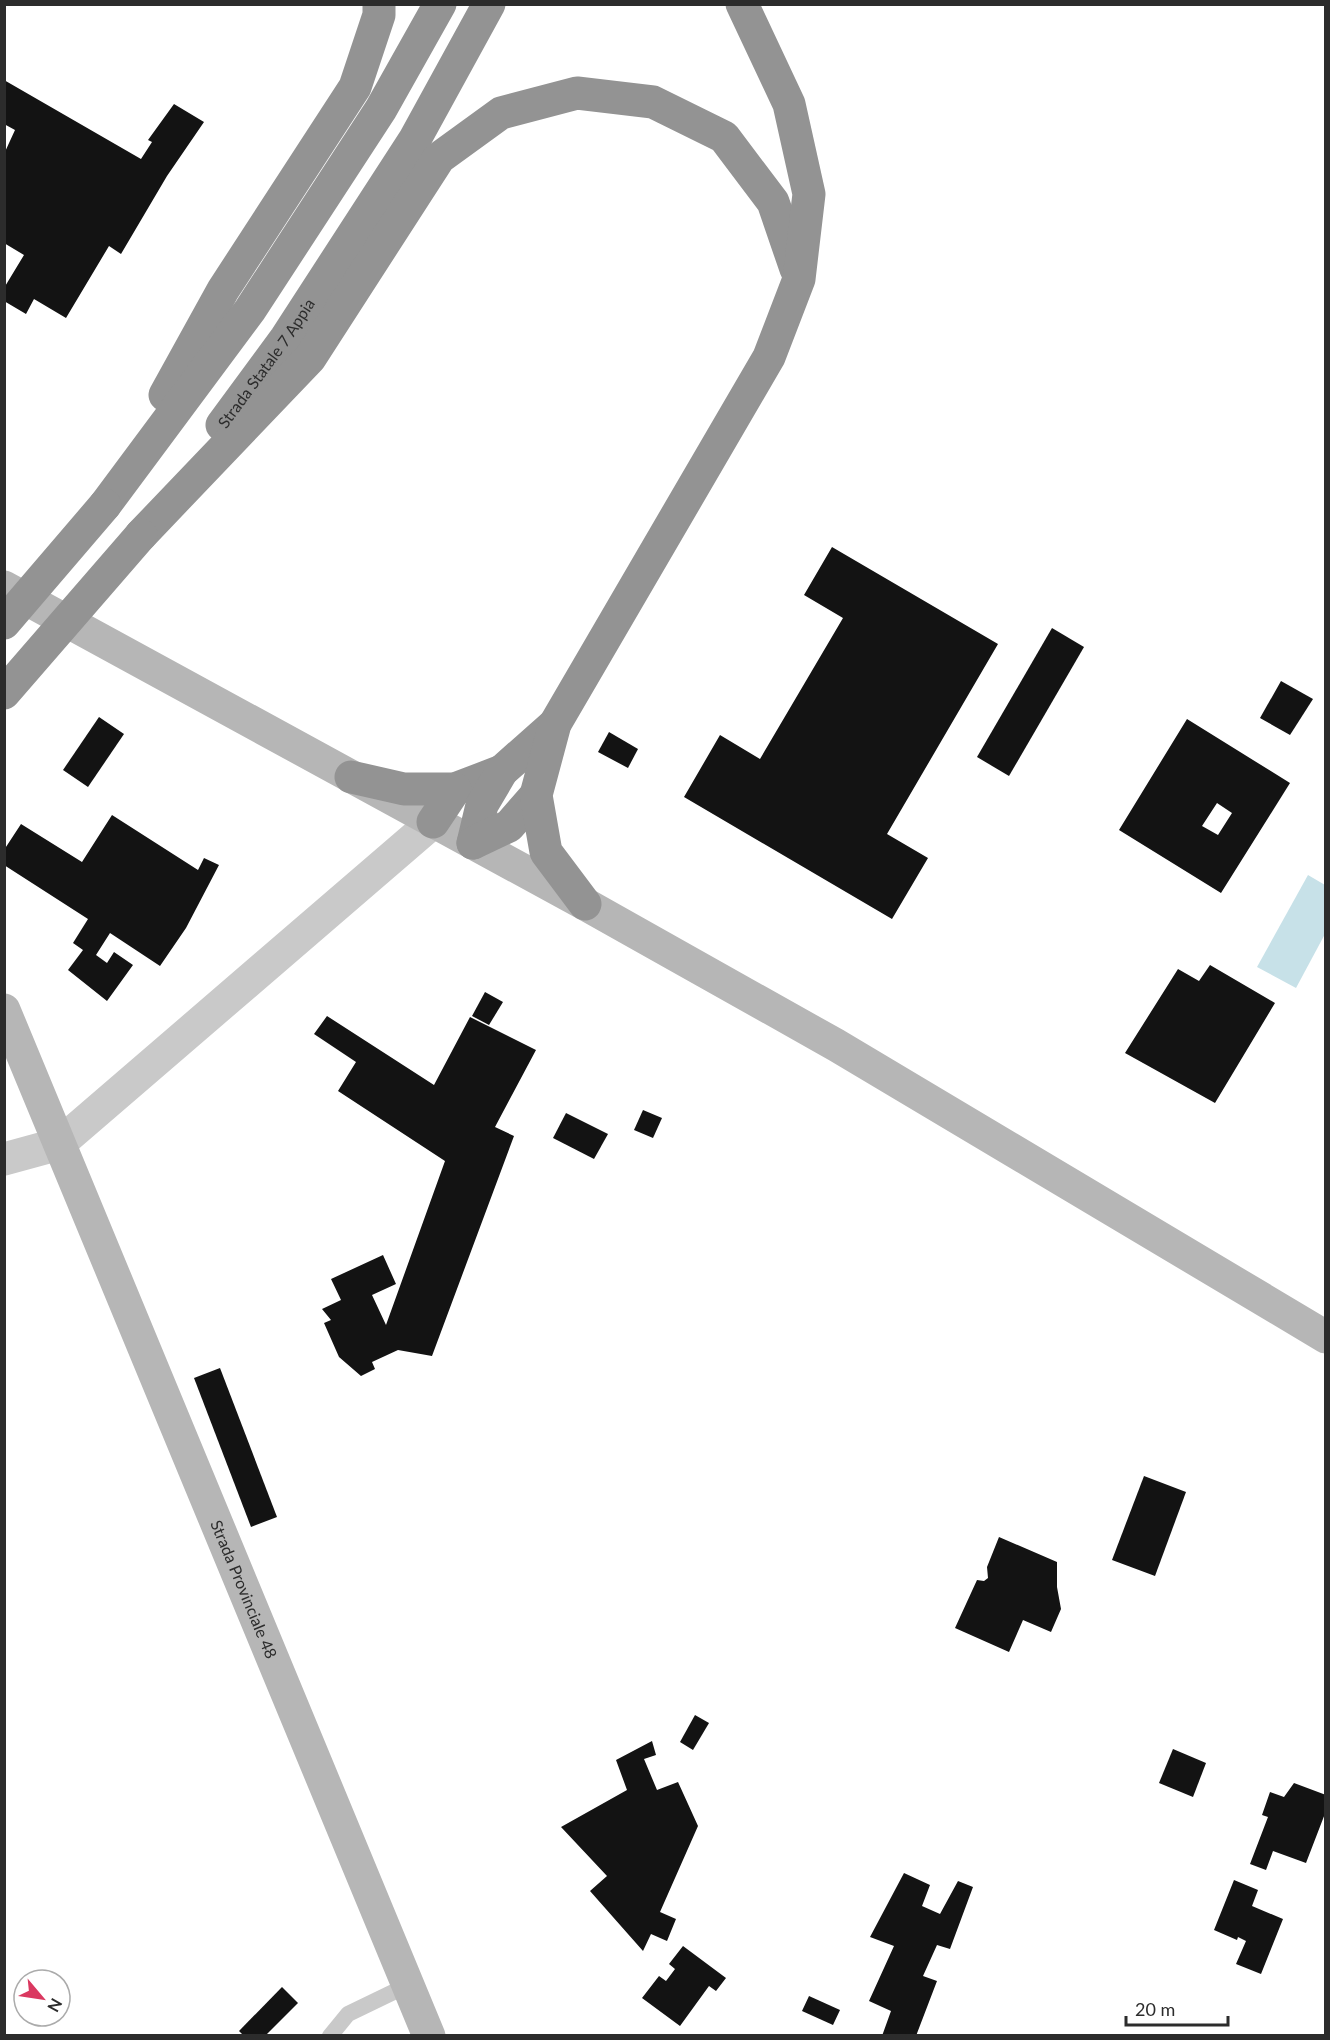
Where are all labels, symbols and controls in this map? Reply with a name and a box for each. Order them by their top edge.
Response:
street label: Strada Statale 7 Appia [213,295,318,431]
street label: Strada Provinciale 48 [207,1517,282,1661]
north arrow [12,1968,72,2028]
scale bar [1126,1989,1228,2027]
text: N [44,1996,67,2016]
text: 20 m [1135,1998,1175,2020]

